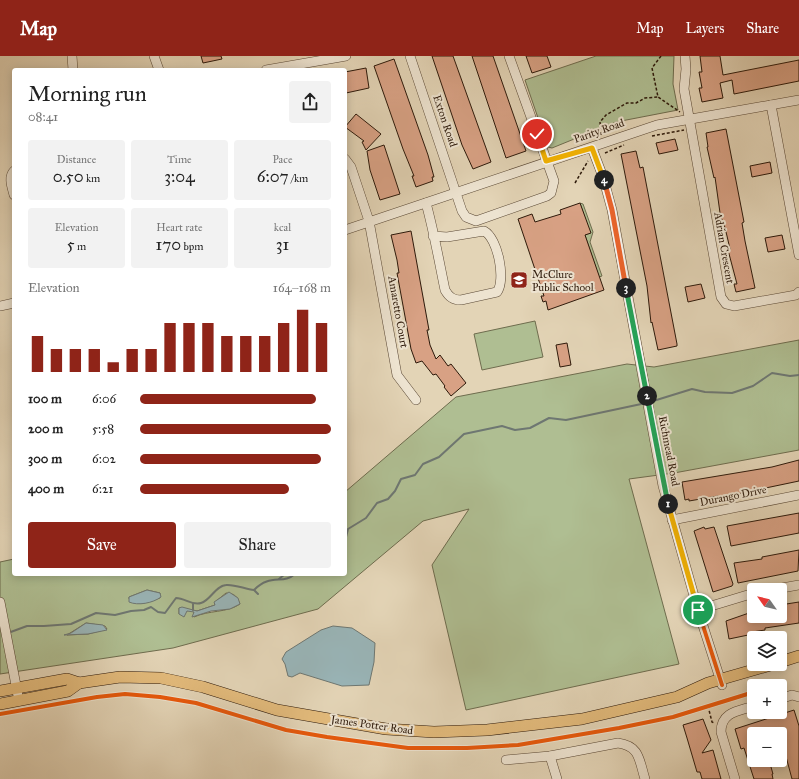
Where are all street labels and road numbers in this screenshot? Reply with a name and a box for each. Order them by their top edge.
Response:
street label: Exton Road [430,93,460,149]
street label: Parity Road [572,116,626,146]
street label: Adrian Crescent [711,210,737,285]
street label: Amaretto Court [385,274,411,349]
street label: Richmead Road [656,415,682,488]
street label: Durango Drive [698,483,768,509]
street label: James Potter Road [329,713,414,738]

